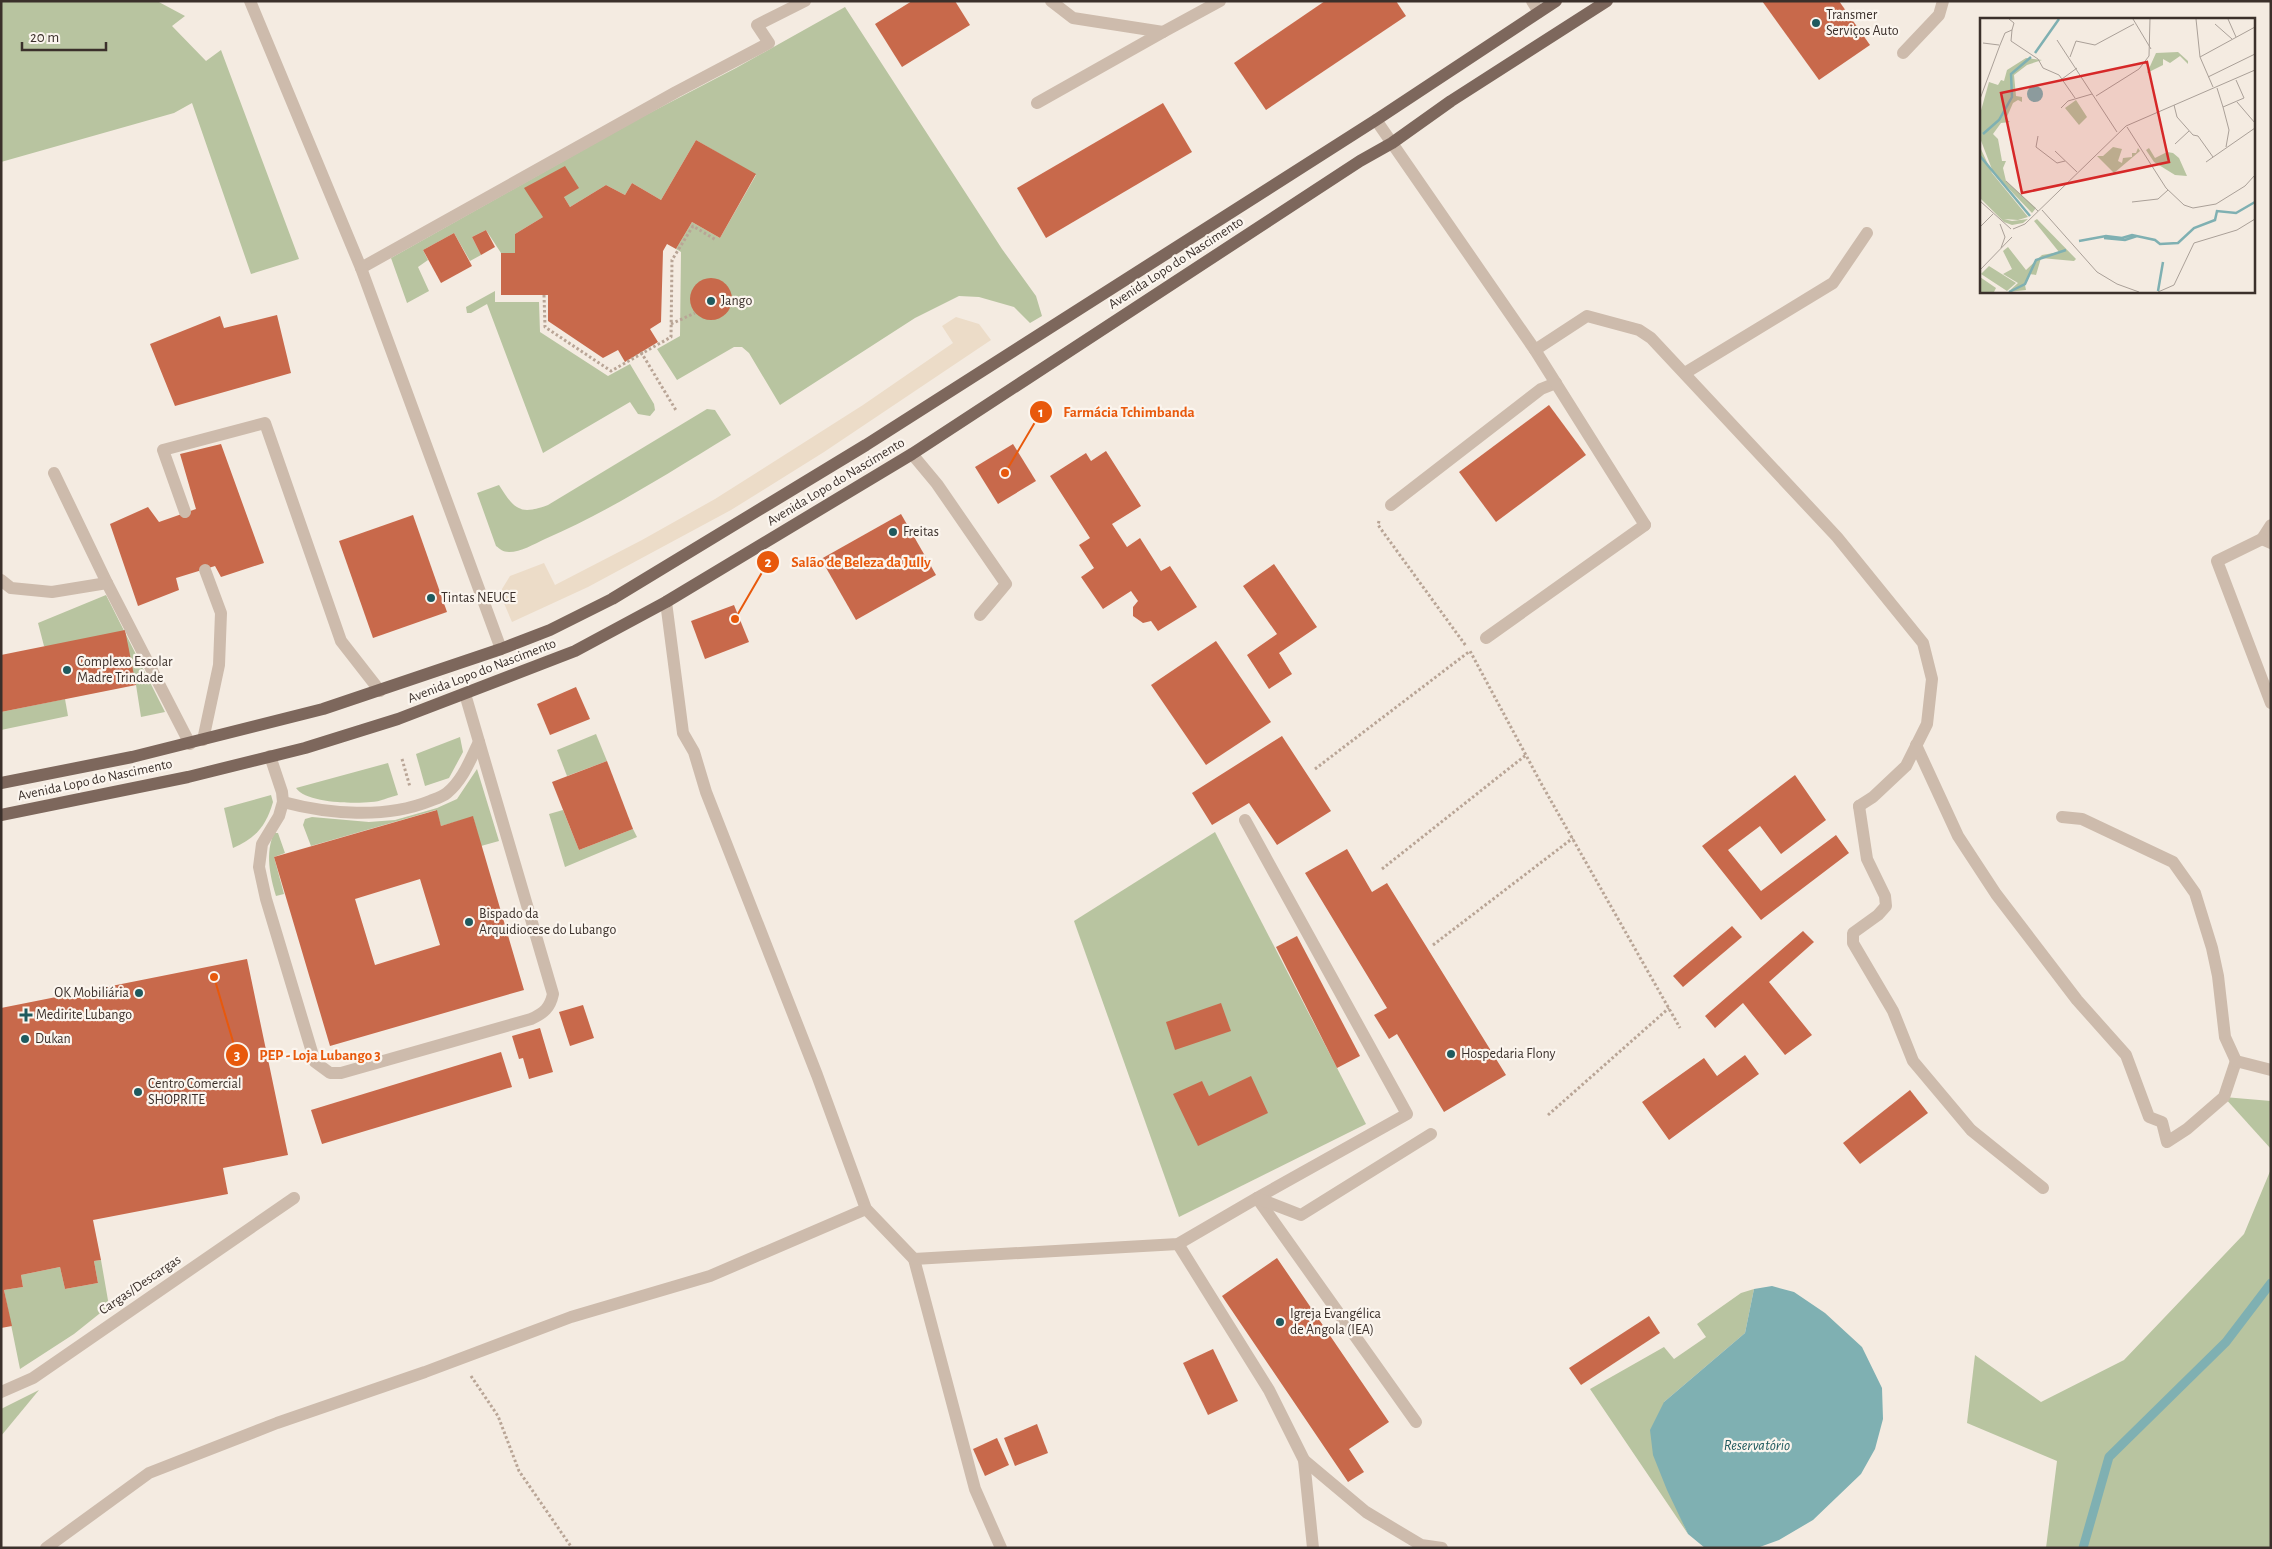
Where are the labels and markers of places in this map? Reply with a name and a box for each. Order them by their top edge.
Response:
place label: Transmer Serviços Auto [1826,8,1899,38]
marker: Transmer Serviços Auto [1810,17,1822,29]
place label: Jango [721,294,752,308]
marker: Jango [705,295,717,307]
callout: Farmácia Tchimbanda [1028,397,1205,427]
place label: Freitas [903,525,939,539]
marker: Freitas [887,526,899,538]
callout: Salão de Beleza da Jully [756,547,940,577]
place label: Tintas NEUCE [441,591,516,605]
marker: Tintas NEUCE [425,592,437,604]
place label: Complexo Escolar Madre Trindade [77,655,173,685]
marker: Complexo Escolar Madre Trindade [61,664,73,676]
place label: Bispado da Arquidiocese do Lubango [479,907,616,937]
marker: Bispado da Arquidiocese do Lubango [463,916,475,928]
place label: OK Mobiliária [54,986,130,1000]
marker: OK Mobiliária [133,987,145,999]
place label: Medirite Lubango [36,1008,132,1022]
marker: Medirite Lubango [20,1009,32,1021]
place label: Dukan [35,1032,71,1046]
marker: Dukan [19,1033,31,1045]
callout: PEP - Loja Lubango 3 [225,1040,391,1070]
place label: Hospedaria Flony [1461,1047,1555,1061]
marker: Hospedaria Flony [1445,1048,1457,1060]
place label: Centro Comercial SHOPRITE [148,1077,241,1107]
marker: Centro Comercial SHOPRITE [132,1086,144,1098]
place label: Igreja Evangélica de Angola (IEA) [1290,1307,1382,1337]
marker: Igreja Evangélica de Angola (IEA) [1274,1316,1286,1328]

